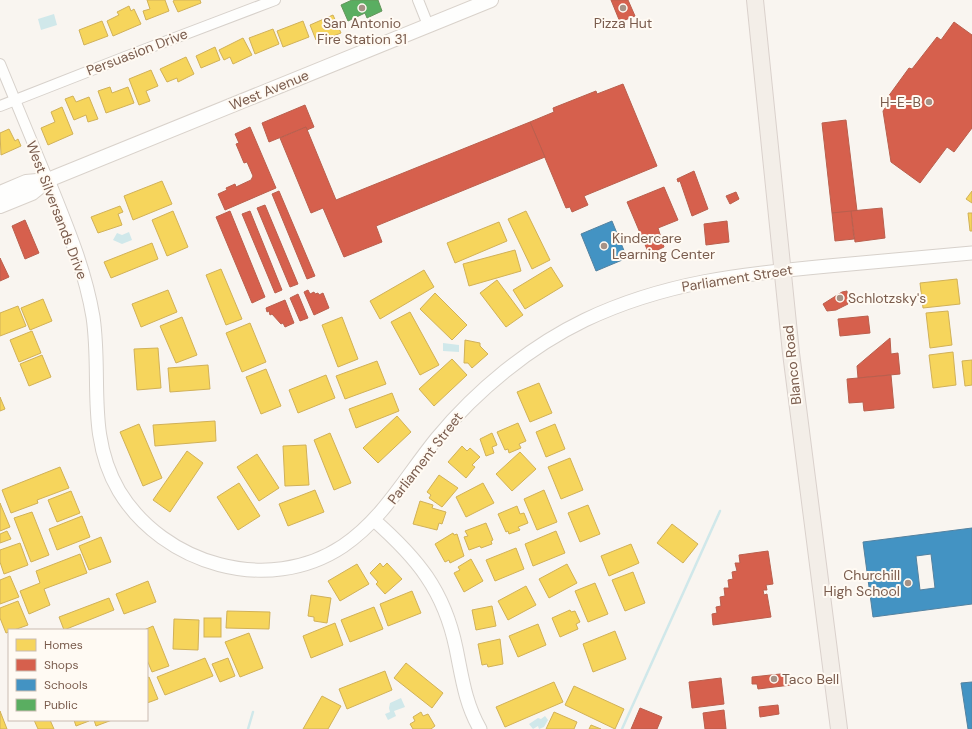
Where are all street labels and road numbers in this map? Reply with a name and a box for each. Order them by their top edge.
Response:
street label: Persuasion Drive [84,24,190,80]
street label: West Avenue [227,66,311,114]
street label: West Silversands Drive [22,138,92,282]
street label: Parliament Street [680,260,794,296]
street label: Blanco Road [779,324,805,406]
street label: Parliament Street [383,408,467,508]

